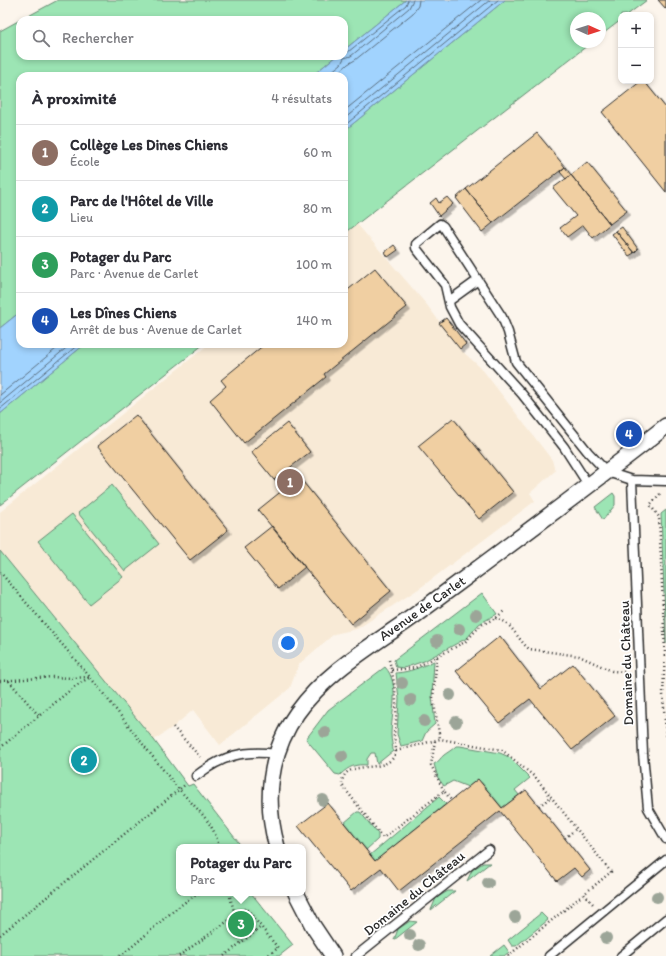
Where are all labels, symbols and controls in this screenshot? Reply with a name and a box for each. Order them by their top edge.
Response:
north arrow [570,12,606,48]
map controls [618,12,654,84]
button: + [618,12,654,48]
search box [16,16,348,60]
icon: search [30,27,52,49]
text: Rechercher [62,29,134,47]
button: − [618,48,654,84]
text: À proximité [32,88,117,108]
text: 4 résultats [271,91,332,106]
text: Collège Les Dines Chiens [70,136,228,154]
text: 1 [42,145,48,160]
text: 60 m [303,145,332,160]
text: École [70,154,100,169]
text: Parc de l'Hôtel de Ville [70,192,213,210]
text: 2 [42,201,48,216]
text: 80 m [303,201,332,216]
text: Lieu [70,210,93,225]
text: Potager du Parc [70,248,172,266]
text: 3 [41,257,49,272]
text: 100 m [296,257,332,272]
text: Parc · Avenue de Carlet [70,266,198,281]
text: Les Dînes Chiens [70,304,177,322]
text: 4 [41,313,49,328]
text: 140 m [296,313,332,328]
text: Arrêt de bus · Avenue de Carlet [70,322,242,337]
pin: 4 [616,419,642,449]
pin: 1 [277,467,303,497]
street label: Avenue de Carlet [376,572,469,645]
street label: Domaine du Château [616,600,637,726]
your location [278,633,298,653]
pin: 2 [71,745,97,775]
popup [176,844,306,896]
street label: Domaine du Château [360,847,469,939]
text: Potager du Parc [190,854,292,872]
text: Parc [190,872,215,887]
pin: 3 [228,909,254,939]

